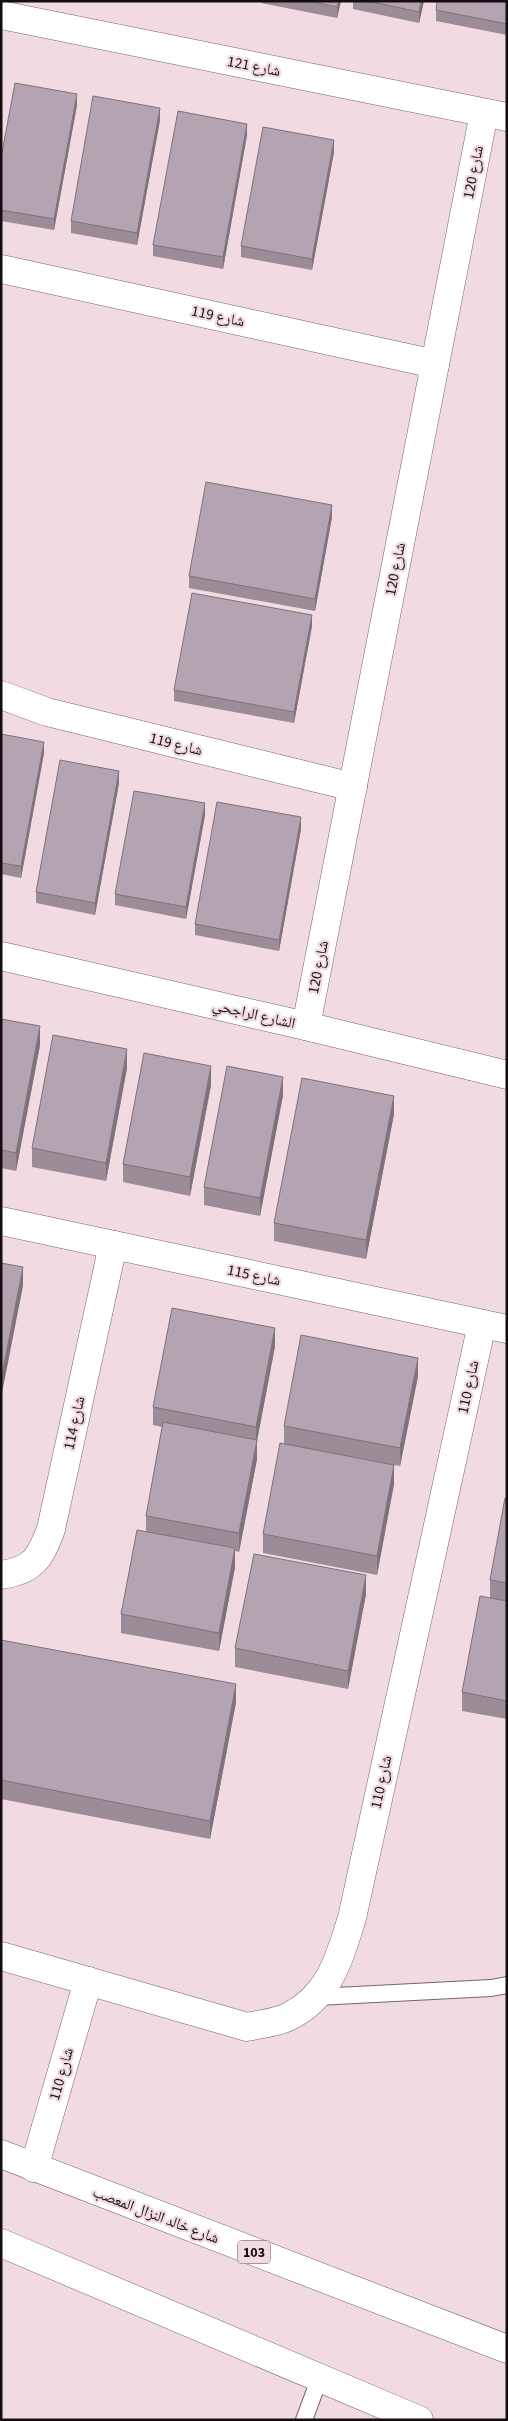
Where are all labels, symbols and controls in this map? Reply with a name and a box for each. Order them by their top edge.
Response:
street label: شارع 121 [225,51,282,82]
street label: شارع 120 [458,144,489,201]
street label: شارع 119 [189,301,247,332]
street label: شارع 120 [380,541,411,598]
street label: شارع 119 [147,728,205,761]
street label: شارع 120 [303,939,334,996]
street label: الشارع الراجحي [210,995,297,1035]
street label: شارع 115 [225,1260,283,1291]
street label: شارع 110 [453,1358,484,1416]
street label: 114 شارع [59,1394,90,1452]
street label: شارع 110 [366,1753,397,1811]
street label: شارع 110 [44,2045,79,2103]
street label: شارع خالد النزال المعصب [90,2182,222,2249]
road number: 103 [238,2240,270,2264]

